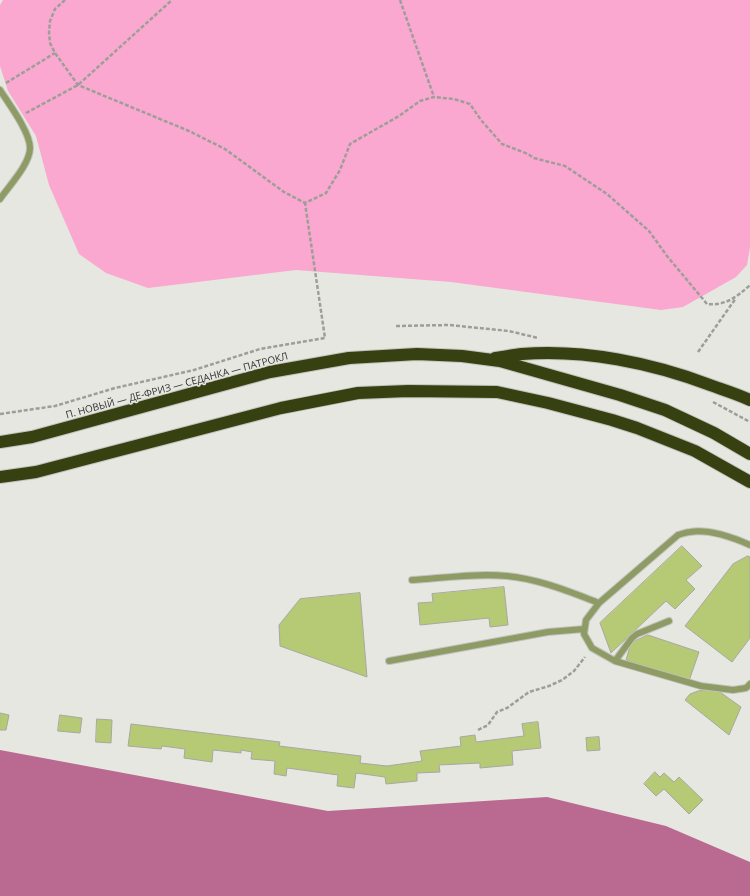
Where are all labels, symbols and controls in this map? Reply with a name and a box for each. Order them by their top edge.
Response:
street label: П. НОВЫЙ — ДЕ-ФРИЗ — СЕДАНКА — ПАТРОКЛ [65,350,289,422]

